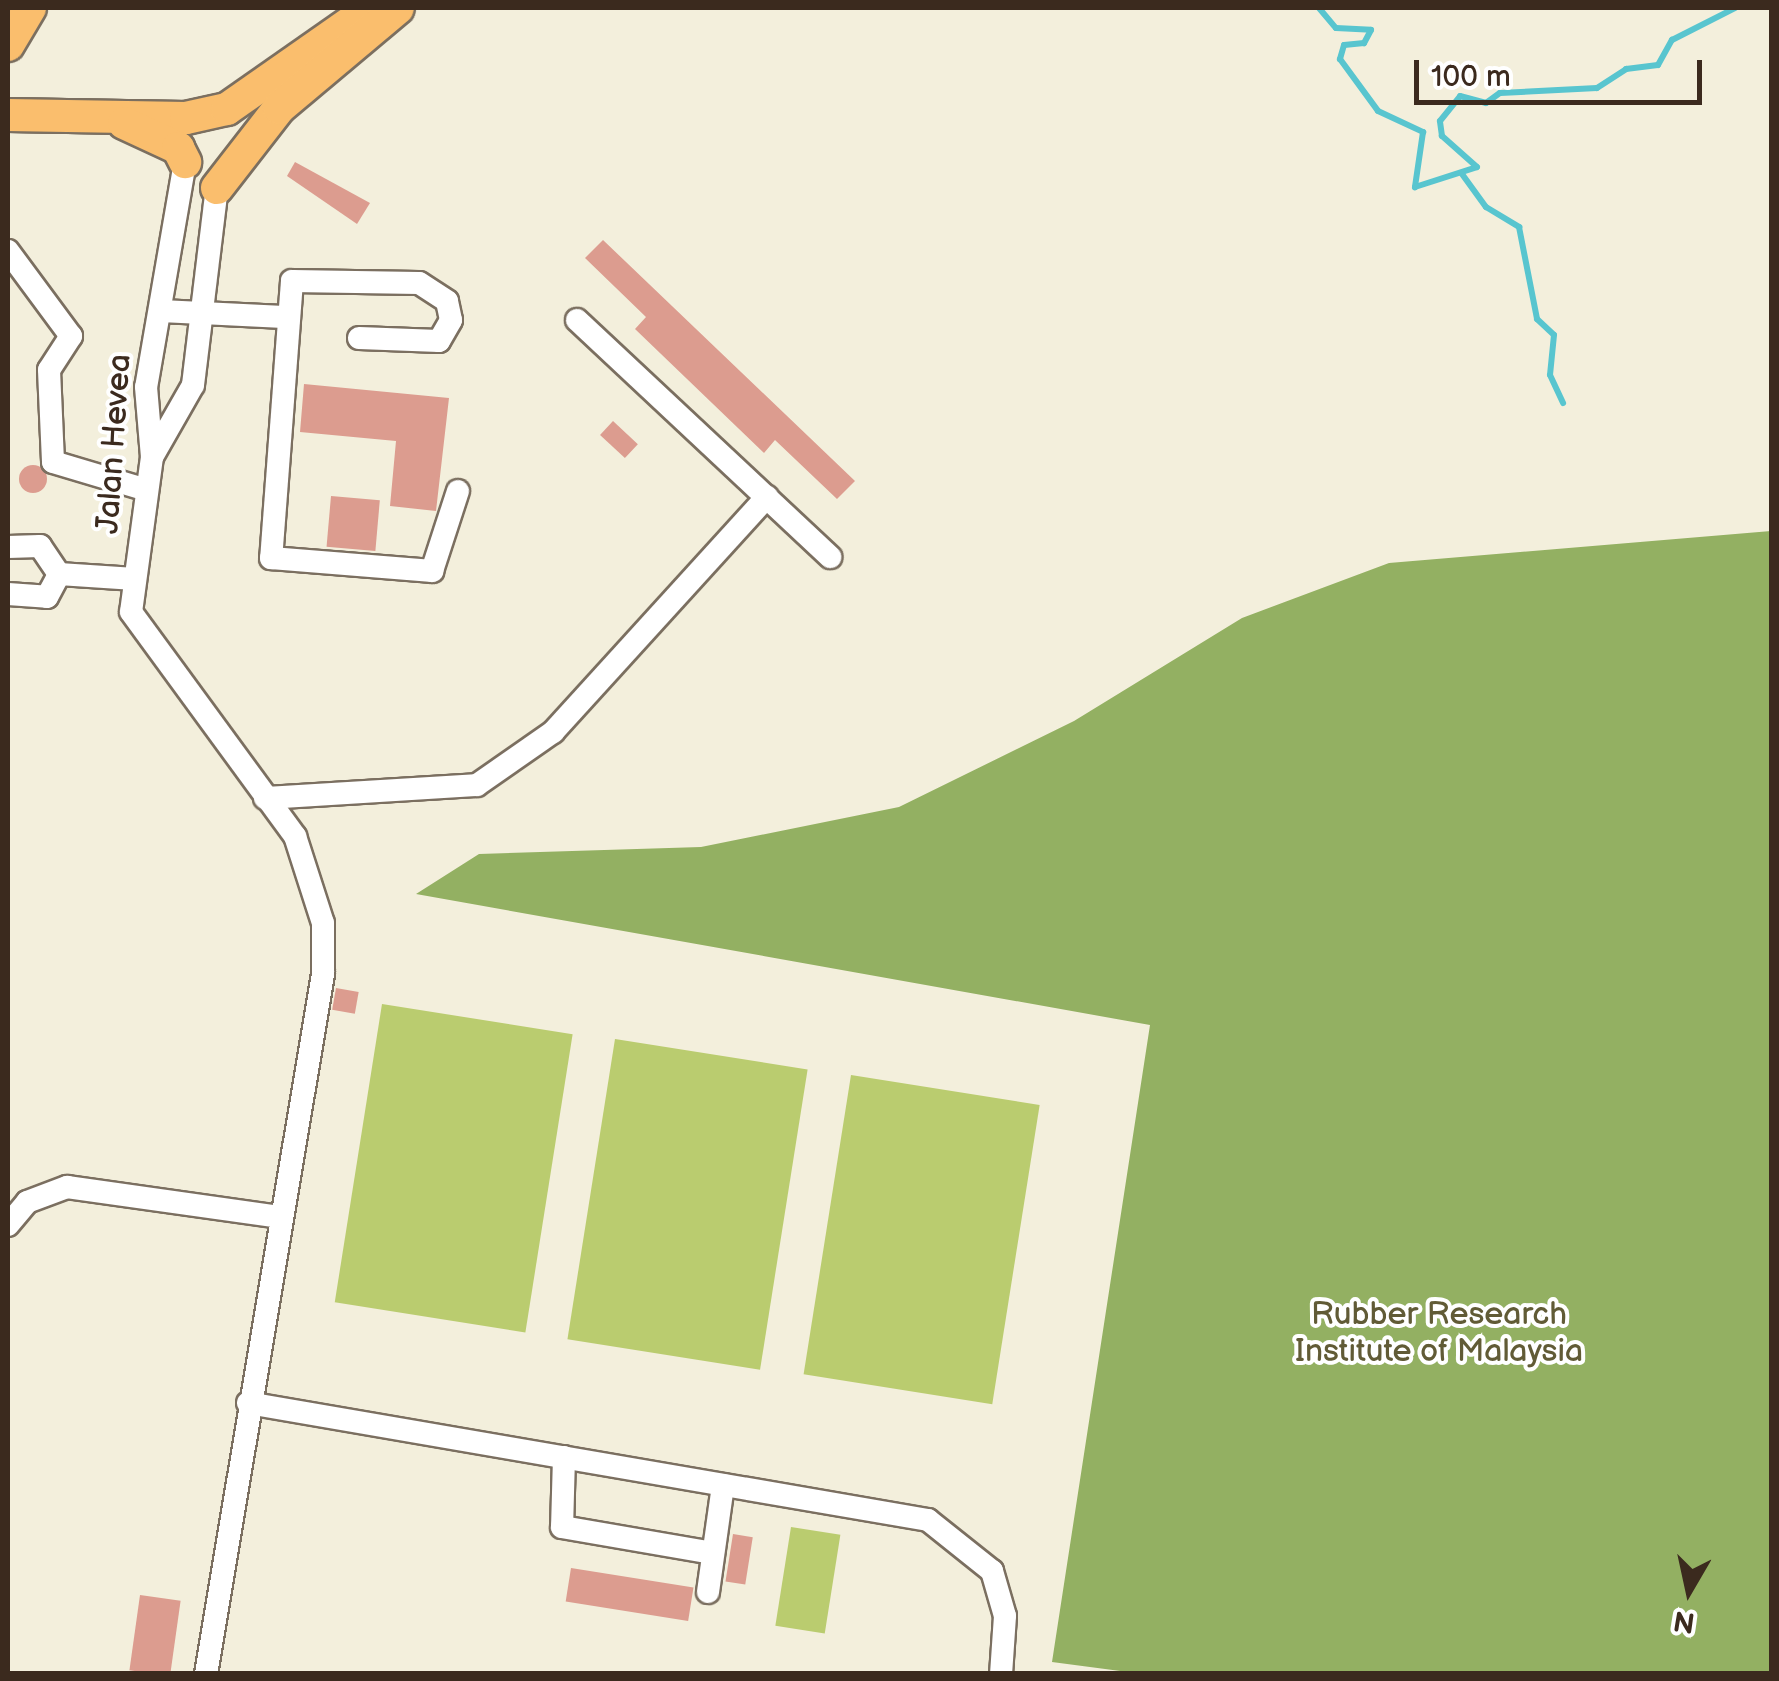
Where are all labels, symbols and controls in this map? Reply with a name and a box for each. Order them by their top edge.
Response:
scale bar [1419,40,1706,102]
text: 100 m [1431,59,1511,95]
street label: Jalan Hevea [90,353,140,535]
park label: Rubber Research Institute of Malaysia [1295,1297,1583,1372]
north arrow [1639,1541,1739,1641]
text: N [1671,1603,1697,1639]

